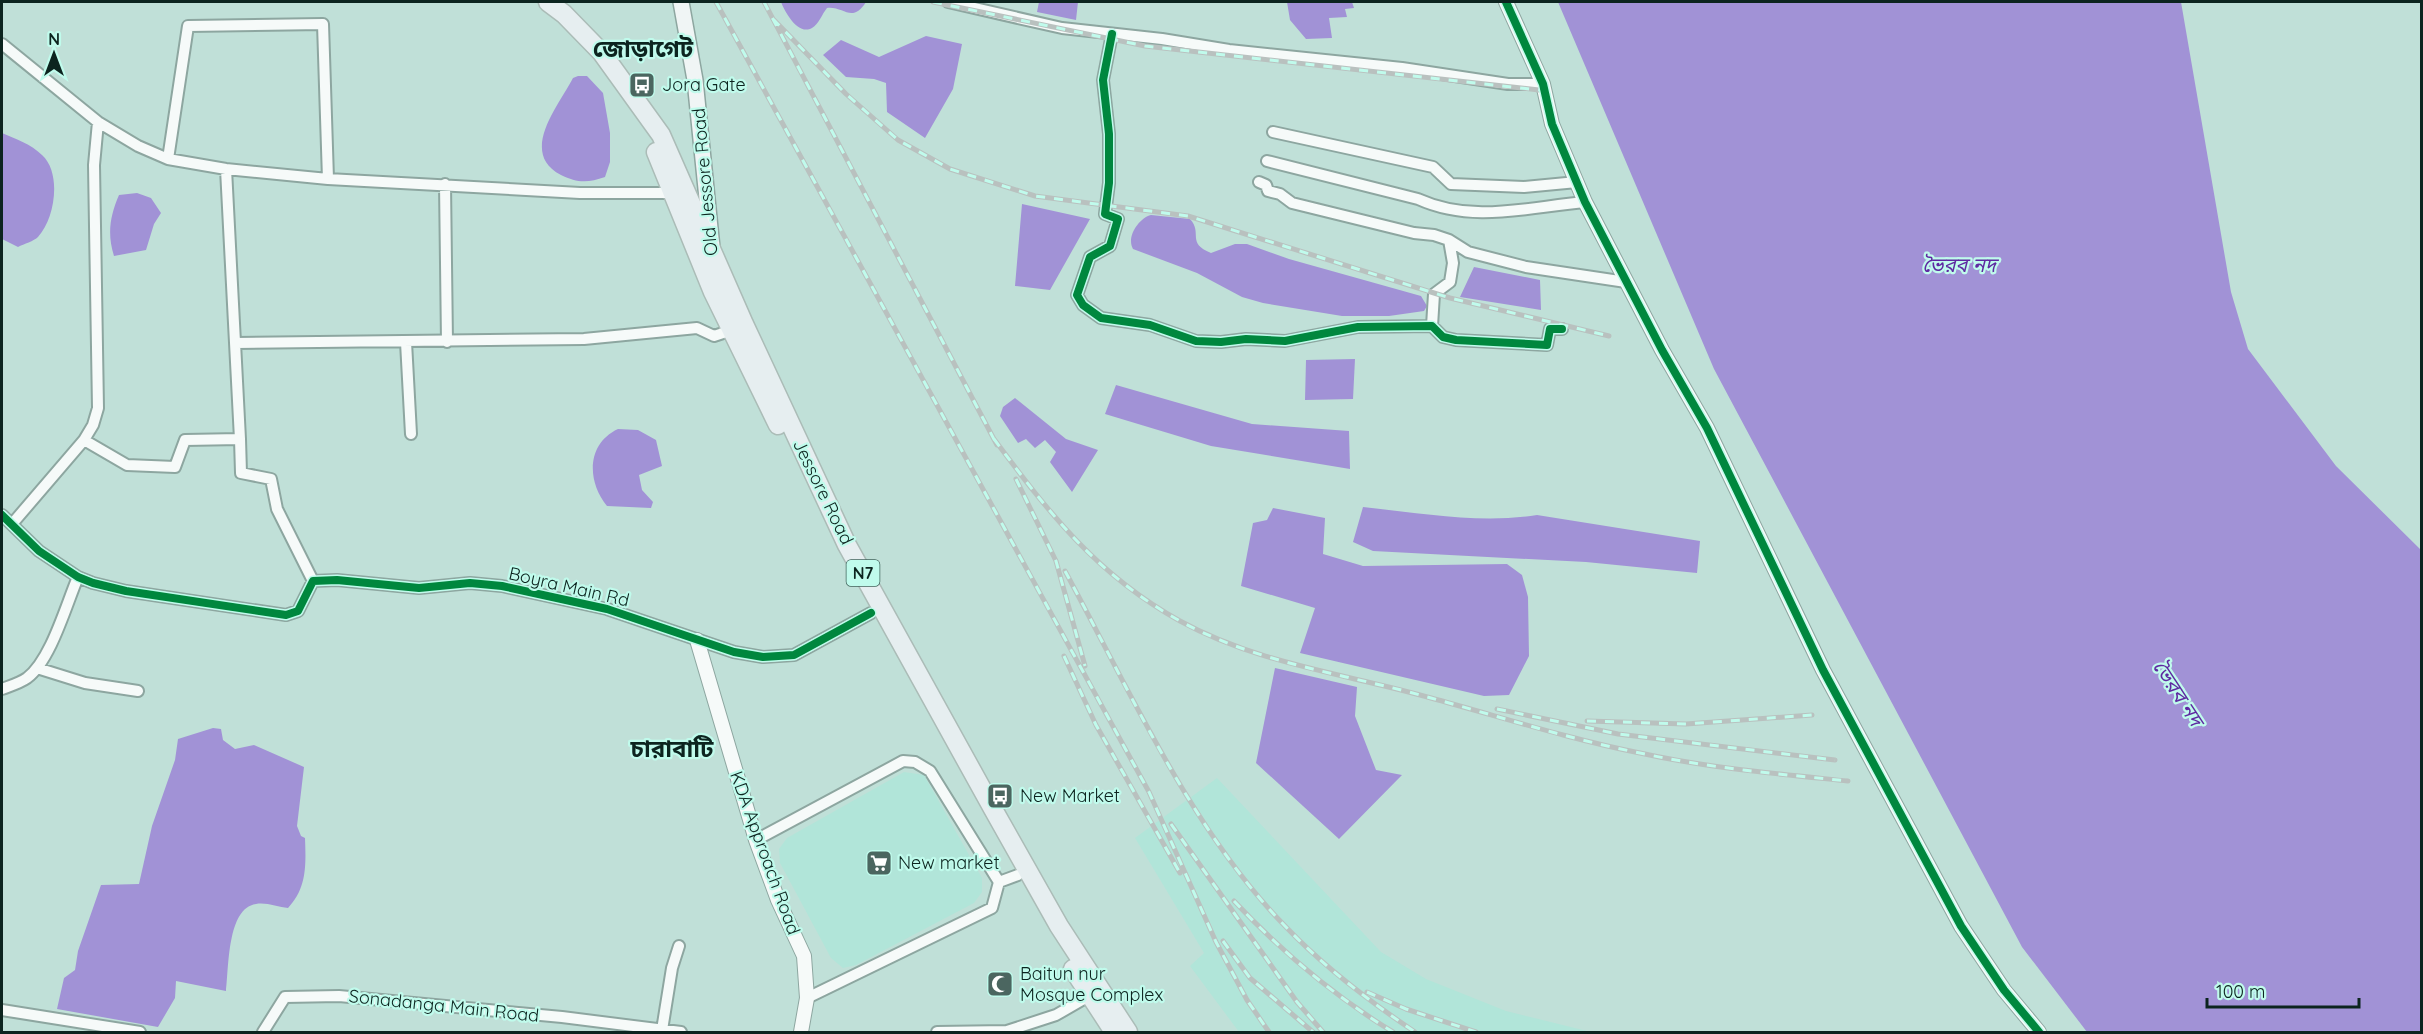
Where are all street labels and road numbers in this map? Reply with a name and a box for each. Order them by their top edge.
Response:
street label: Old Jessore Road [687,107,722,257]
street label: Jessore Road [788,435,859,548]
road number: N7 [846,560,880,586]
street label: Boyra Main Rd [507,561,632,612]
street label: KDA Approach Road [725,768,806,938]
street label: Sonadanga Main Road [348,984,540,1027]

